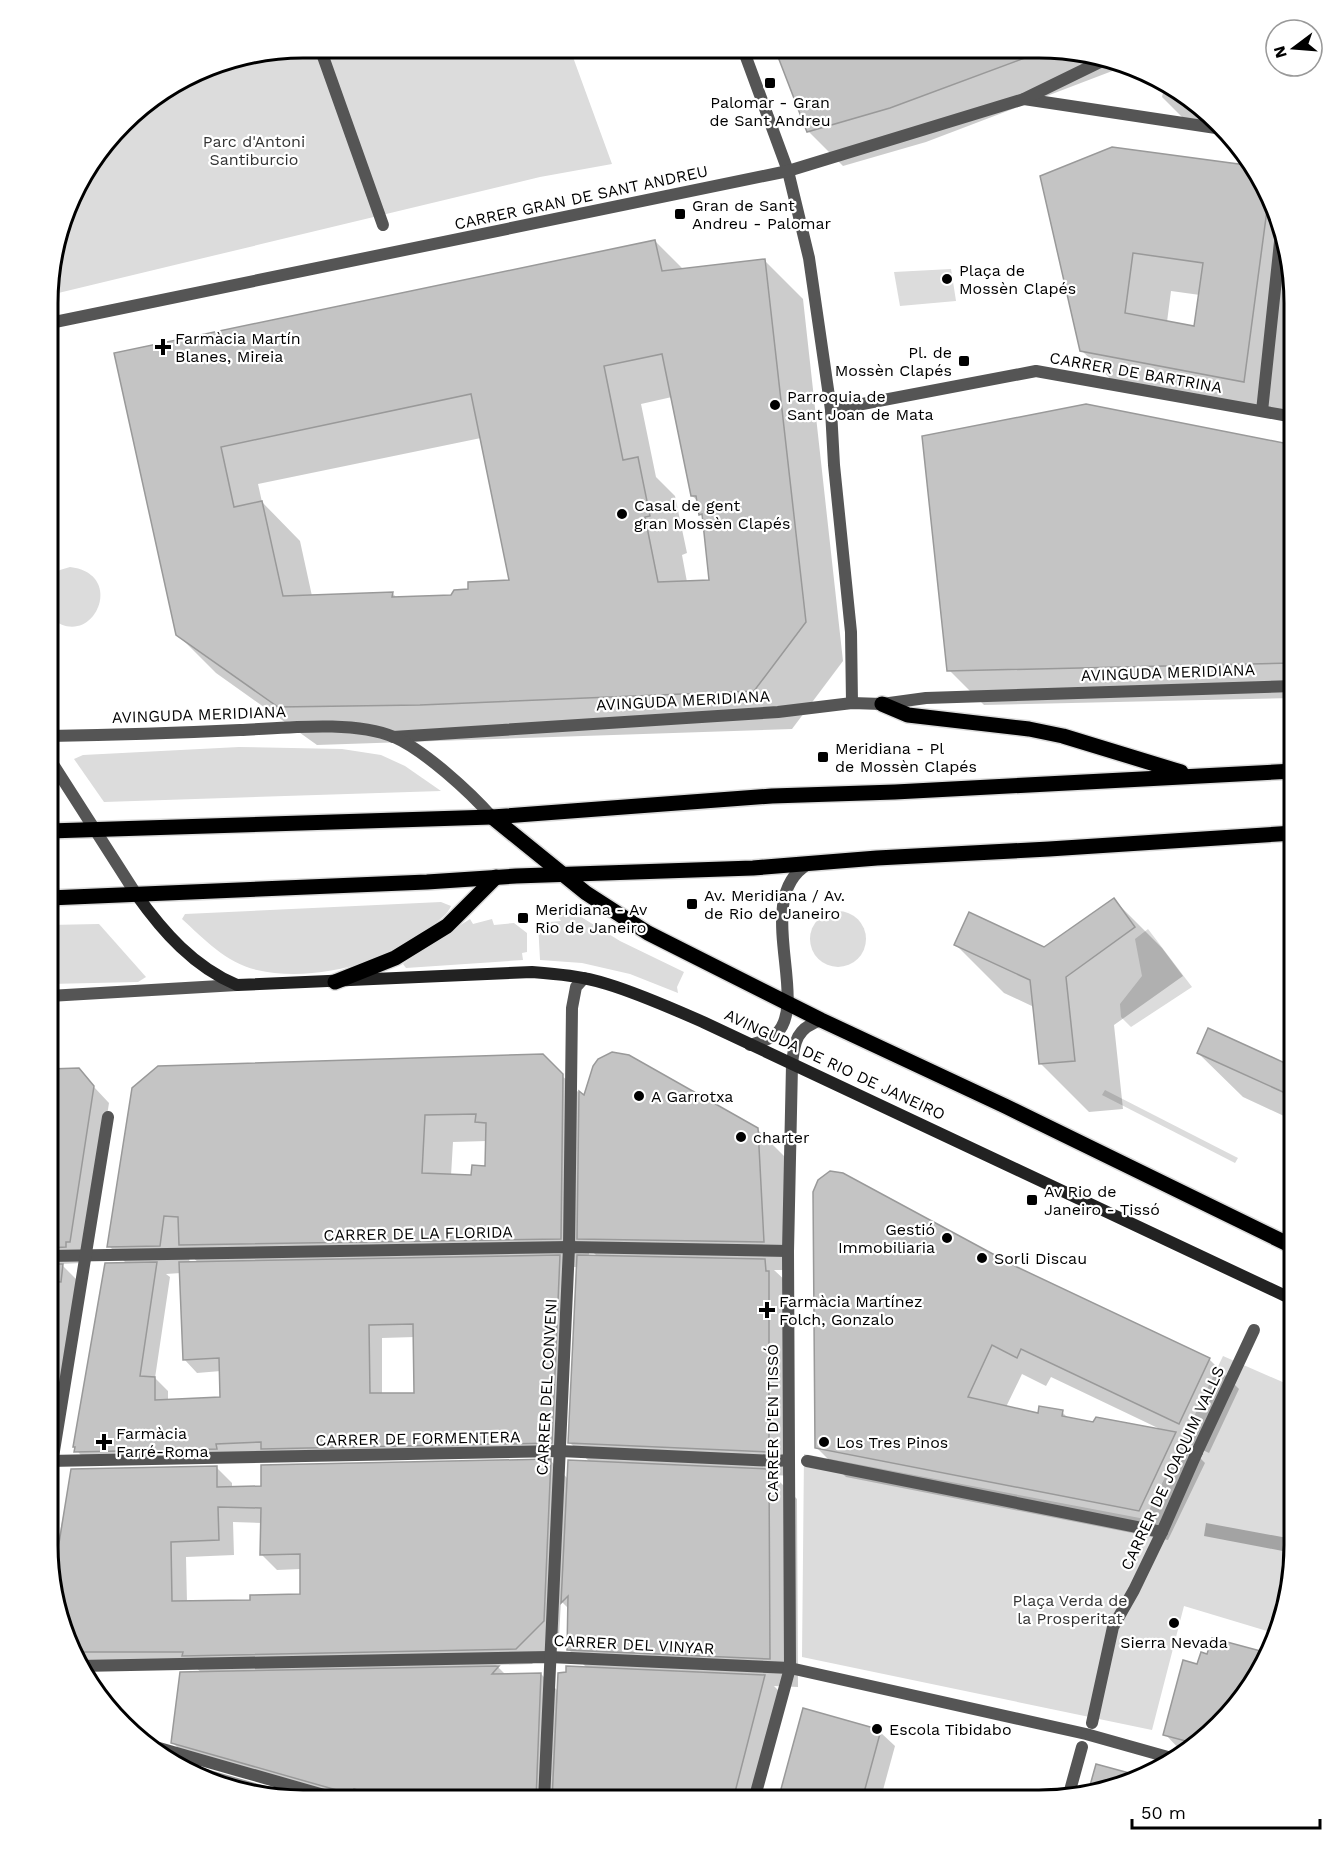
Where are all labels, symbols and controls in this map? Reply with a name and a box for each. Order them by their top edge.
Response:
north arrow [1264,18,1324,78]
text: N [1269,44,1291,60]
marker: Palomar - Gran de Sant Andreu [763,76,777,90]
place label: Palomar - Gran de Sant Andreu [709,93,831,130]
park label: Parc d'Antoni Santiburcio [203,132,305,169]
street label: CARRER GRAN DE SANT ANDREU [453,161,710,234]
place label: Gran de Sant Andreu - Palomar [692,196,832,233]
marker: Gran de Sant Andreu - Palomar [673,207,687,221]
place label: Plaça de Mossèn Clapés [959,261,1076,298]
marker: Plaça de Mossèn Clapés [940,272,954,286]
place label: Farmàcia Martín Blanes, Mireia [175,329,301,366]
marker: Farmàcia Martín Blanes, Mireia [156,340,170,354]
place label: Pl. de Mossèn Clapés [835,343,952,380]
street label: CARRER DE BARTRINA [1048,348,1224,397]
marker: Pl. de Mossèn Clapés [957,354,971,368]
place label: Parroquia de Sant Joan de Mata [787,387,933,424]
marker: Parroquia de Sant Joan de Mata [768,398,782,412]
place label: Casal de gent gran Mossèn Clapés [634,496,790,533]
marker: Casal de gent gran Mossèn Clapés [615,507,629,521]
street label: AVINGUDA MERIDIANA [1081,660,1256,685]
street label: AVINGUDA MERIDIANA [595,686,771,715]
street label: AVINGUDA MERIDIANA [112,702,287,727]
place label: Meridiana - Pl de Mossèn Clapés [835,739,977,776]
marker: Meridiana - Pl de Mossèn Clapés [816,750,830,764]
place label: Av. Meridiana / Av. de Rio de Janeiro [704,886,845,923]
marker: Av. Meridiana / Av. de Rio de Janeiro [685,897,699,911]
place label: Meridiana - Av Rio de Janeiro [535,900,648,937]
marker: Meridiana - Av Rio de Janeiro [516,911,530,925]
street label: AVINGUDA DE RIO DE JANEIRO [721,1005,948,1124]
place label: A Garrotxa [651,1087,733,1106]
marker: A Garrotxa [632,1089,646,1103]
place label: charter [753,1128,810,1147]
marker: charter [734,1130,748,1144]
place label: Av Rio de Janeiro - Tissó [1044,1182,1160,1219]
marker: Av Rio de Janeiro - Tissó [1025,1193,1039,1207]
place label: Gestió Immobiliaria [838,1220,935,1257]
street label: CARRER DE LA FLORIDA [323,1222,513,1245]
marker: Gestió Immobiliaria [940,1231,954,1245]
place label: Sorli Discau [994,1249,1087,1268]
marker: Sorli Discau [975,1251,989,1265]
place label: Farmàcia Martínez Folch, Gonzalo [779,1292,923,1329]
street label: CARRER DEL CONVENI [532,1298,561,1476]
marker: Farmàcia Martínez Folch, Gonzalo [760,1303,774,1317]
street label: CARRER D'EN TISSÓ [763,1344,782,1502]
street label: CARRER DE JOAQUIM VALLS [1117,1363,1228,1573]
place label: Farmàcia Farré-Roma [116,1424,208,1461]
street label: CARRER DE FORMENTERA [315,1427,521,1450]
place label: Los Tres Pinos [836,1433,948,1452]
marker: Farmàcia Farré-Roma [97,1435,111,1449]
marker: Los Tres Pinos [817,1435,831,1449]
park label: Plaça Verda de la Prosperitat [1013,1591,1127,1628]
marker: Sierra Nevada [1167,1616,1181,1630]
street label: CARRER DEL VINYAR [553,1631,715,1658]
place label: Sierra Nevada [1120,1633,1228,1652]
place label: Escola Tibidabo [889,1720,1011,1739]
marker: Escola Tibidabo [870,1722,884,1736]
scale bar [1132,1792,1320,1830]
text: 50 m [1141,1802,1186,1823]

